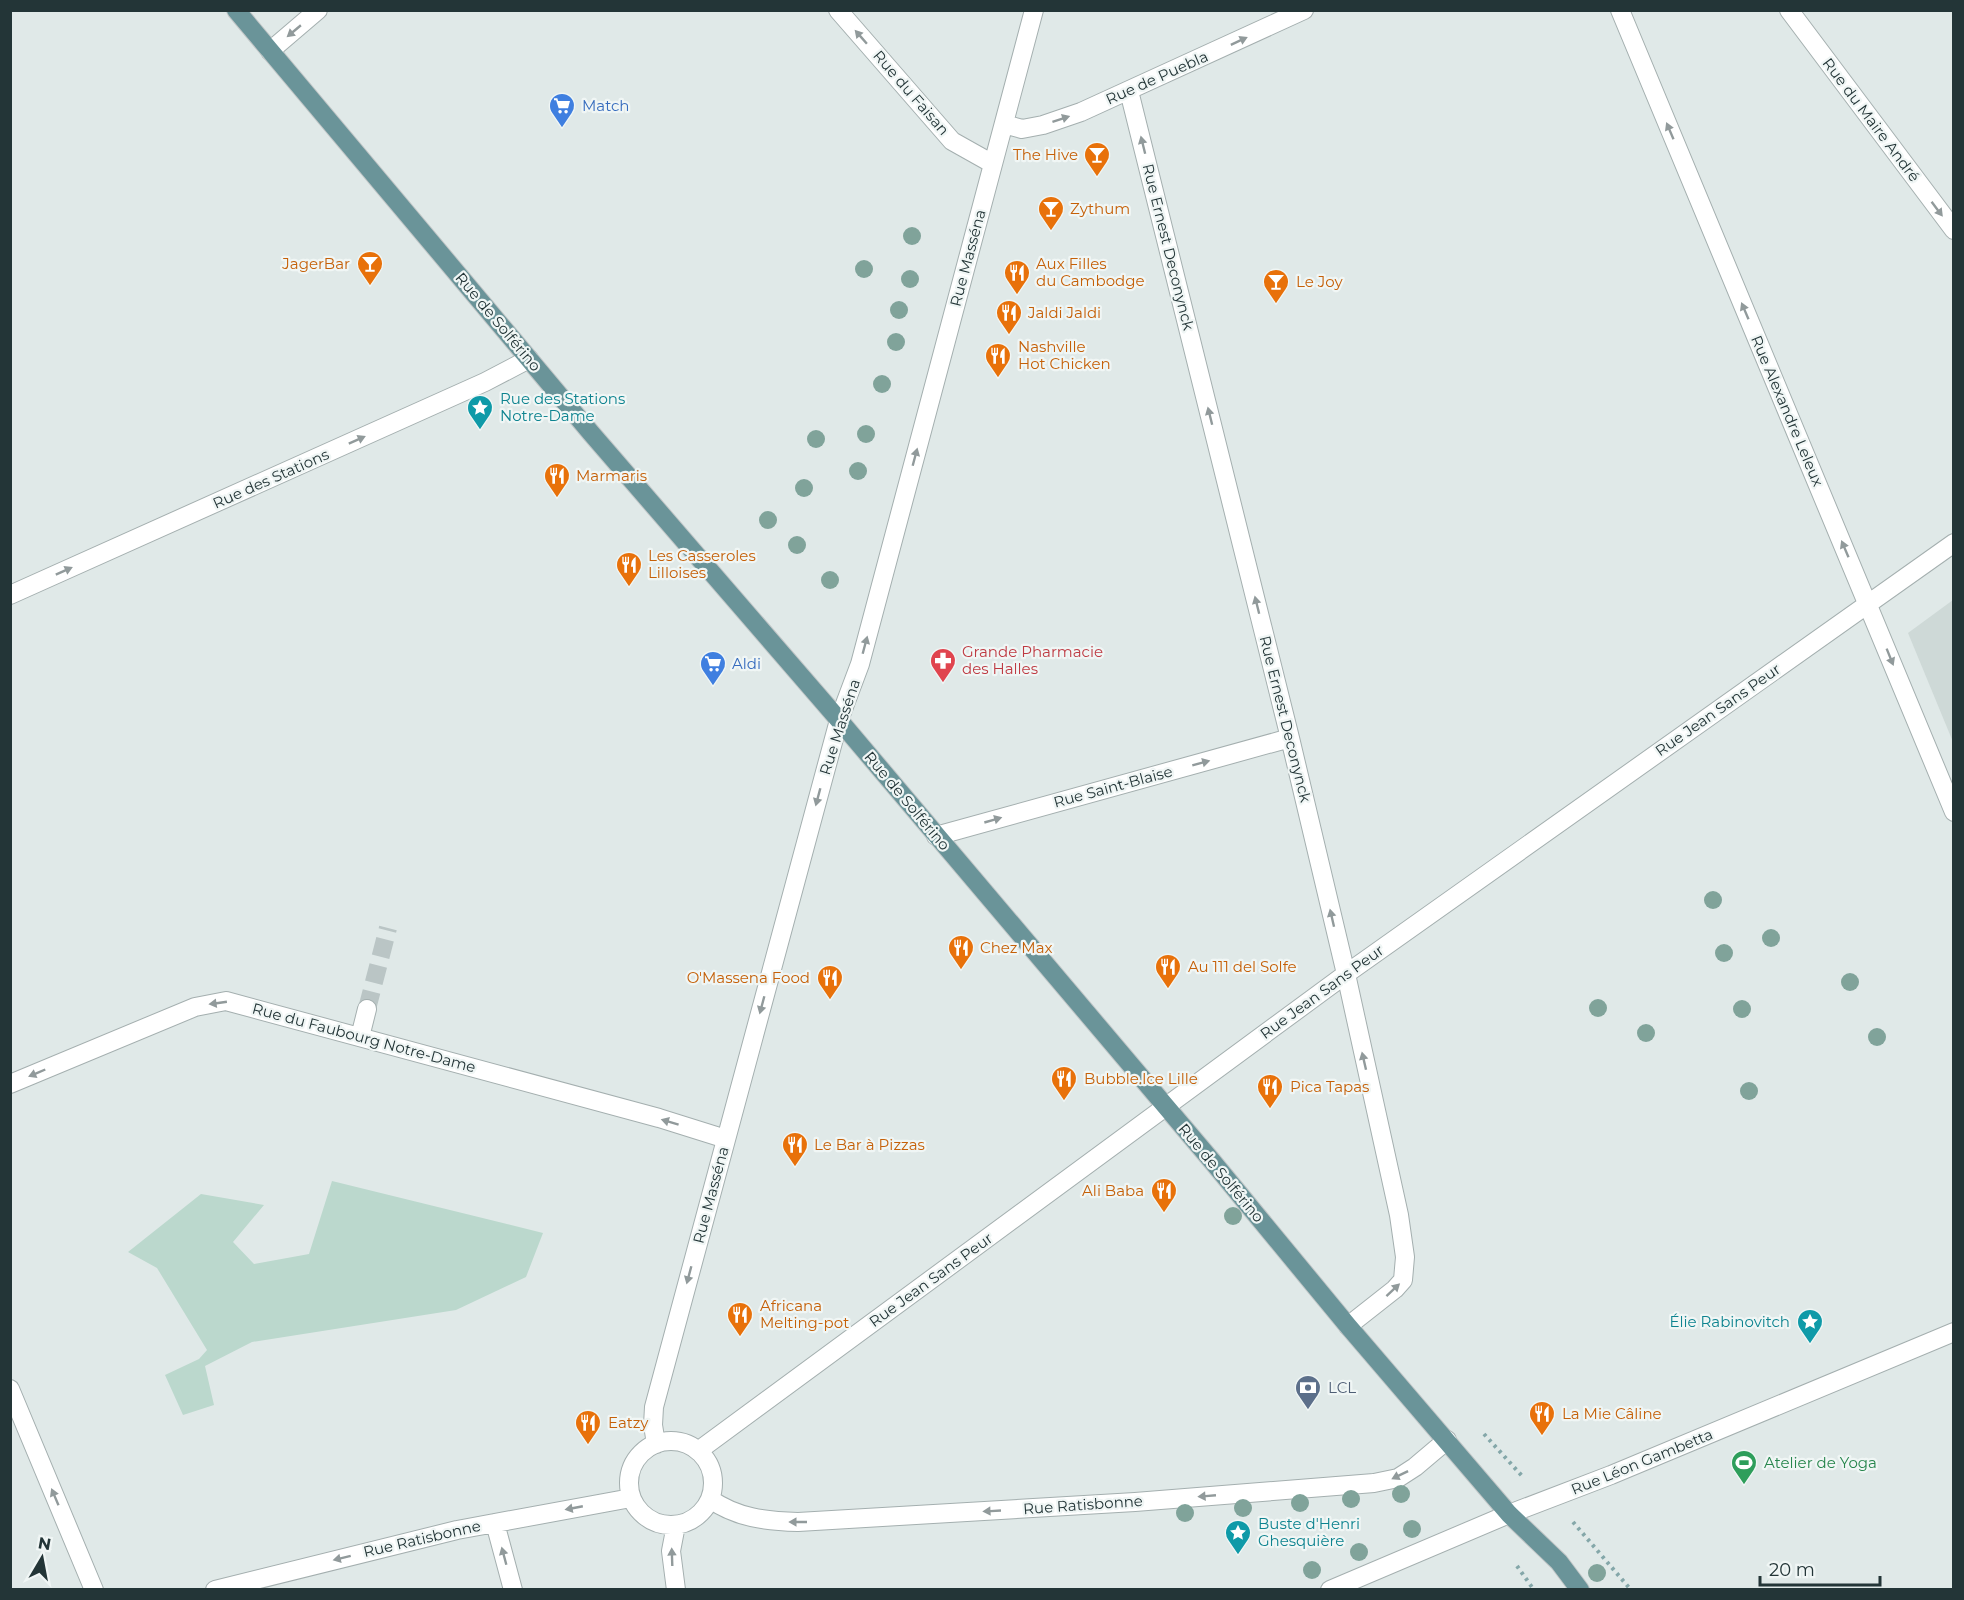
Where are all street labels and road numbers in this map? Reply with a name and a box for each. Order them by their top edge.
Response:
street label: Rue du Faisan [869,46,953,139]
street label: Rue de Puebla [1103,46,1211,109]
street label: Rue du Maire André [1819,54,1924,185]
street label: Rue Ernest Deconynck [1139,162,1198,332]
street label: Rue Masséna [945,207,990,309]
street label: Rue de Solférino [451,268,545,375]
street label: Rue Alexandre Leleux [1747,332,1828,489]
street label: Rue des Stations [210,444,332,513]
street label: Rue Ernest Deconynck [1256,634,1315,804]
street label: Rue Jean Sans Peur [1651,659,1784,760]
street label: Rue Masséna [815,676,864,777]
street label: Rue de Solférino [860,747,954,854]
street label: Rue Saint-Blaise [1051,761,1174,812]
street label: Rue Jean Sans Peur [1256,940,1387,1043]
street label: Rue du Faubourg Notre-Dame [250,999,478,1077]
street label: Rue de Solférino [1174,1119,1268,1226]
street label: Rue Masséna [688,1144,733,1246]
street label: Rue Jean Sans Peur [865,1228,996,1331]
street label: Rue Léon Gambetta [1568,1424,1716,1499]
street label: Rue Ratisbonne [1022,1491,1143,1518]
street label: Rue Ratisbonne [361,1516,482,1561]

